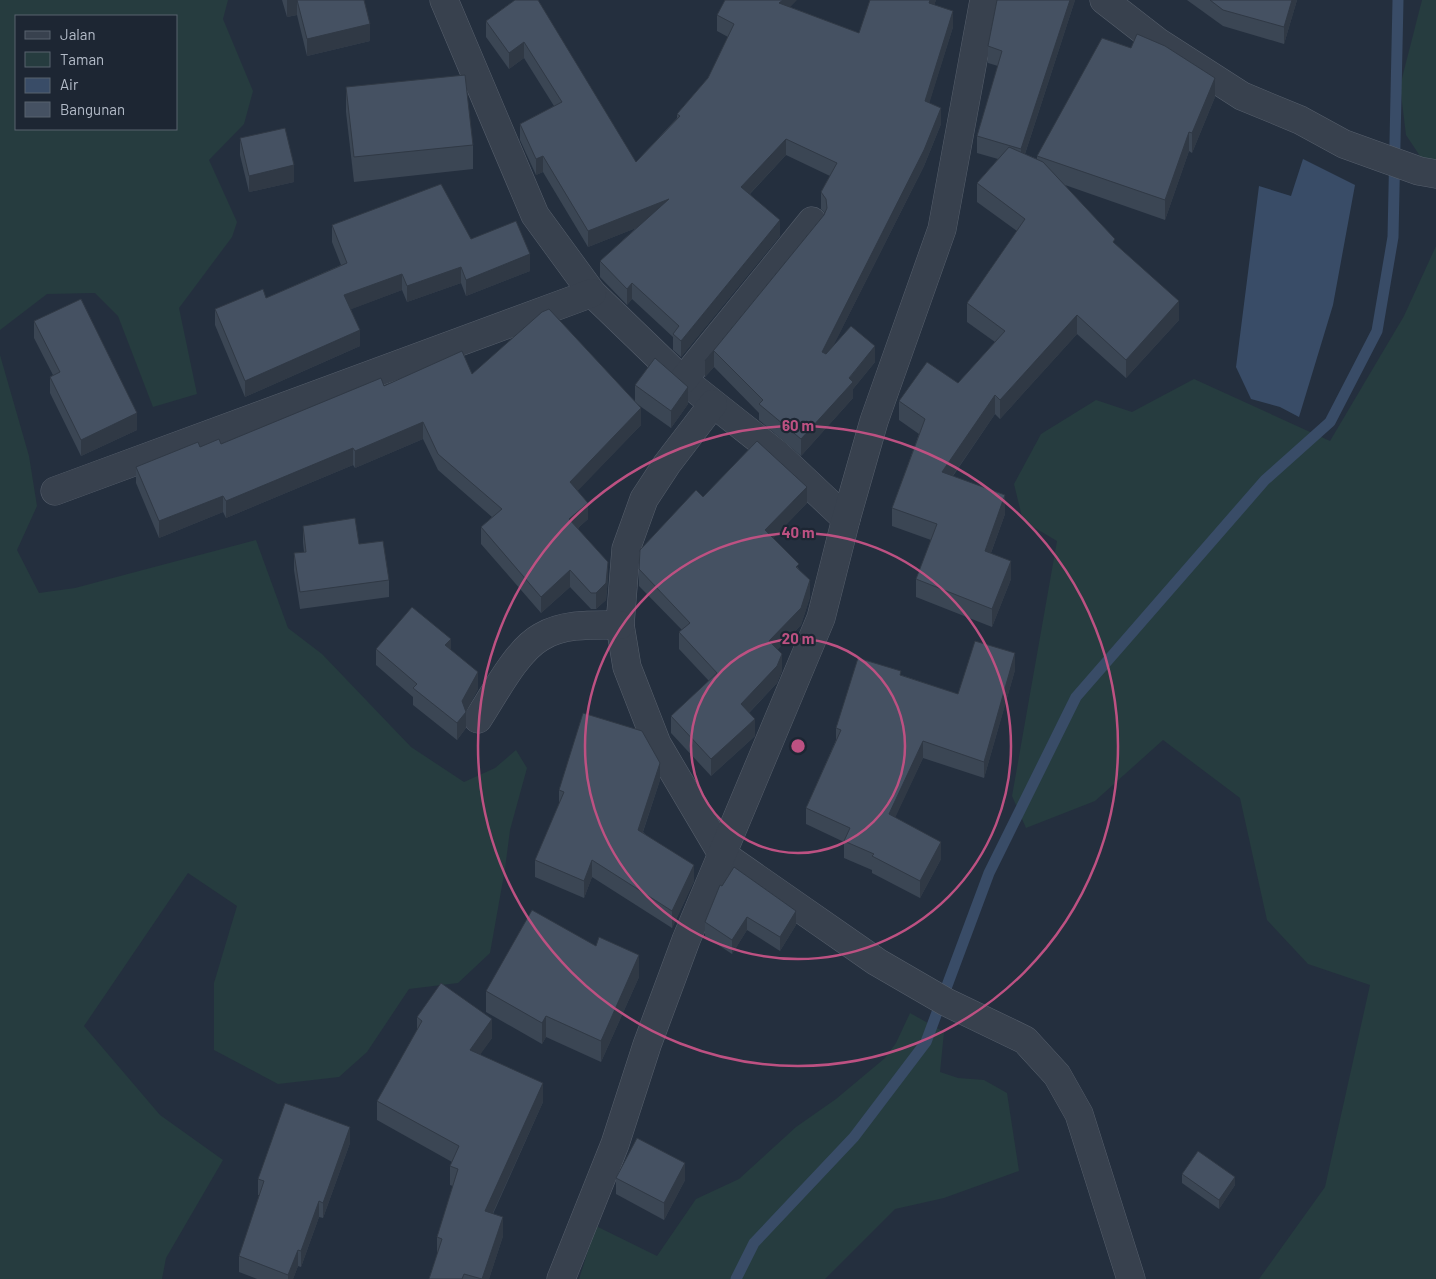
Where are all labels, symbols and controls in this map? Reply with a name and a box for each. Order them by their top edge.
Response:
legend [15,15,178,130]
text: Jalan [60,25,96,43]
text: Taman [60,50,104,68]
text: Air [60,75,79,93]
text: Bangunan [60,100,125,118]
text: 60 m [782,416,814,434]
text: 40 m [781,523,815,541]
text: 20 m [782,629,814,647]
centre of rings [789,737,807,755]

